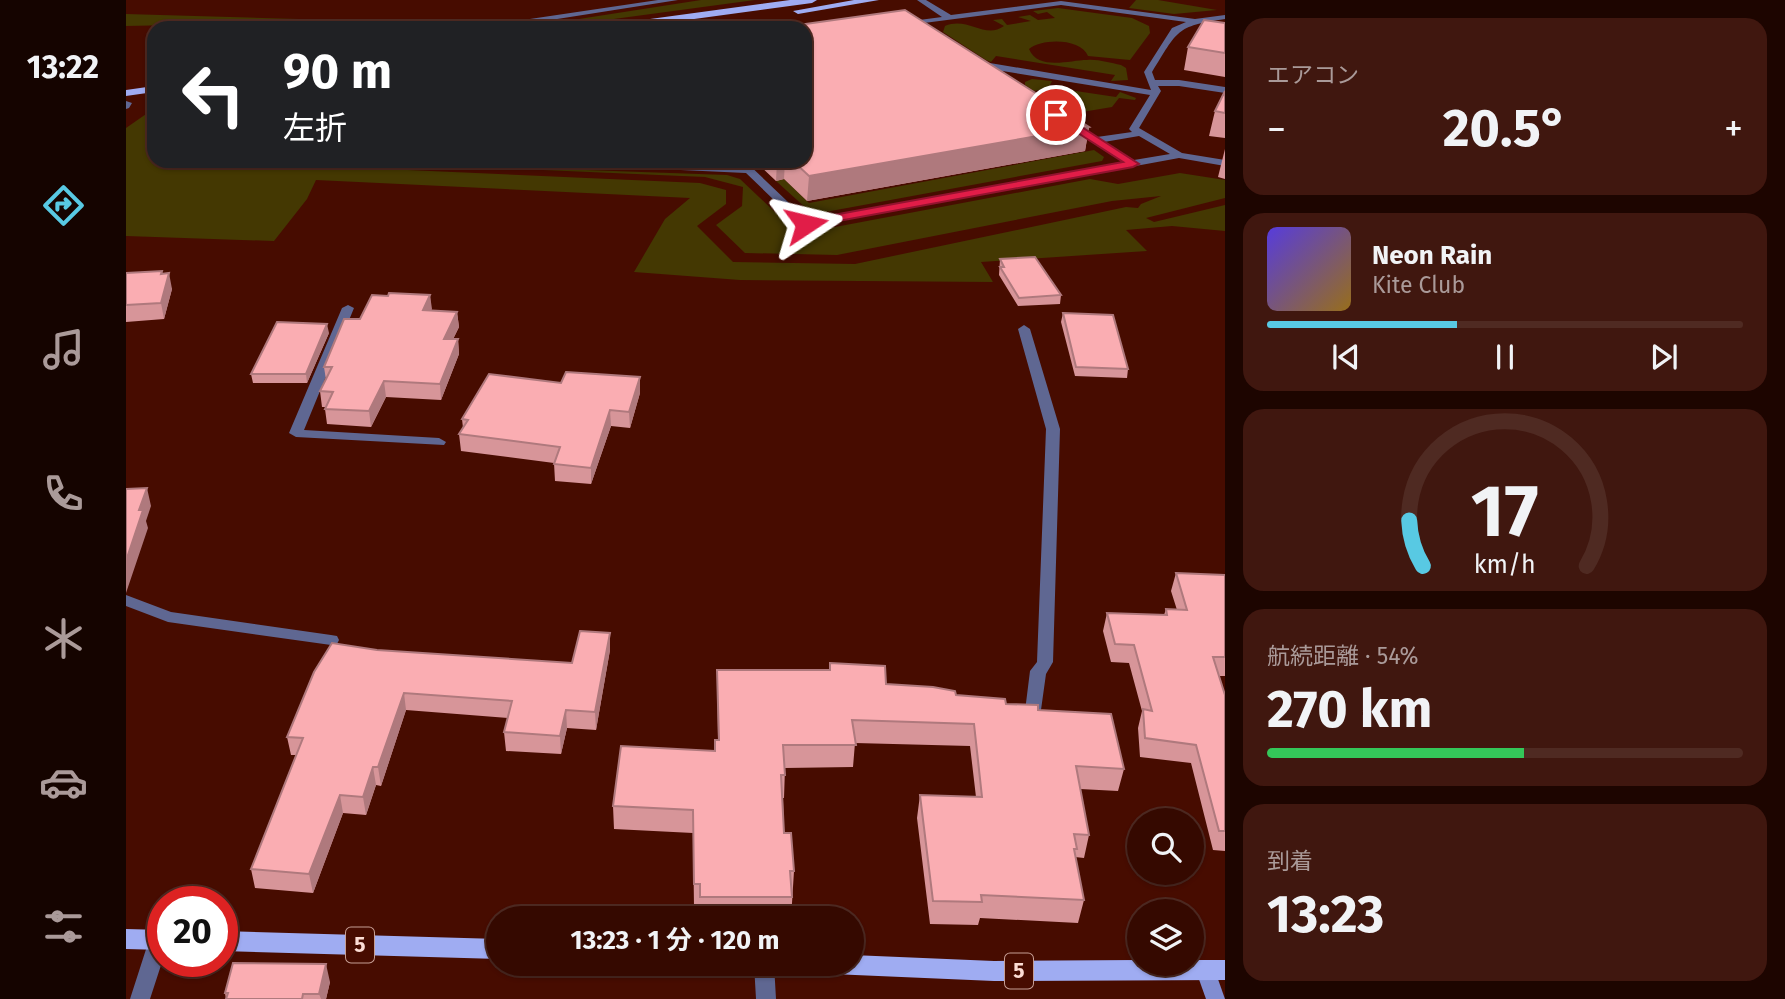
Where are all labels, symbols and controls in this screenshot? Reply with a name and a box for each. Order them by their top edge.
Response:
text: 90 m [283,42,392,101]
text: 13:22 [27,48,99,86]
icon: left [168,49,259,140]
text: エアコン [1267,61,1359,89]
pin [1026,85,1086,145]
icon: arrive [1037,96,1075,134]
text: 20.5° [1443,97,1567,160]
text: − [1267,106,1286,152]
text: + [1724,106,1743,152]
text: 左折 [283,109,347,147]
icon: directions [39,181,88,230]
position arrow [769,187,843,261]
text: Neon Rain [1372,240,1492,271]
text: Kite Club [1372,271,1465,299]
icon: music [39,325,88,374]
icon: previous [1327,338,1365,376]
icon: pause [1486,338,1524,376]
icon: next [1645,338,1683,376]
text: 17 [1471,468,1539,555]
icon: phone [39,469,88,518]
text: km/h [1474,549,1536,579]
icon: climate [39,614,88,663]
text: 航続距離 · 54% [1267,642,1419,670]
text: 270 km [1267,678,1433,741]
icon: car [39,758,88,807]
map controls [1127,808,1204,976]
button: search [1127,808,1204,885]
text: 到着 [1267,847,1313,875]
text: 13:23 [1267,883,1384,946]
speed limit sign: 20 [147,886,238,977]
button: layers [1127,899,1204,976]
icon: filters [39,902,88,951]
text: 13:23 · 1 分 · 120 m [571,925,779,956]
road number: 5 [346,928,374,962]
road number: 5 [1005,954,1033,988]

